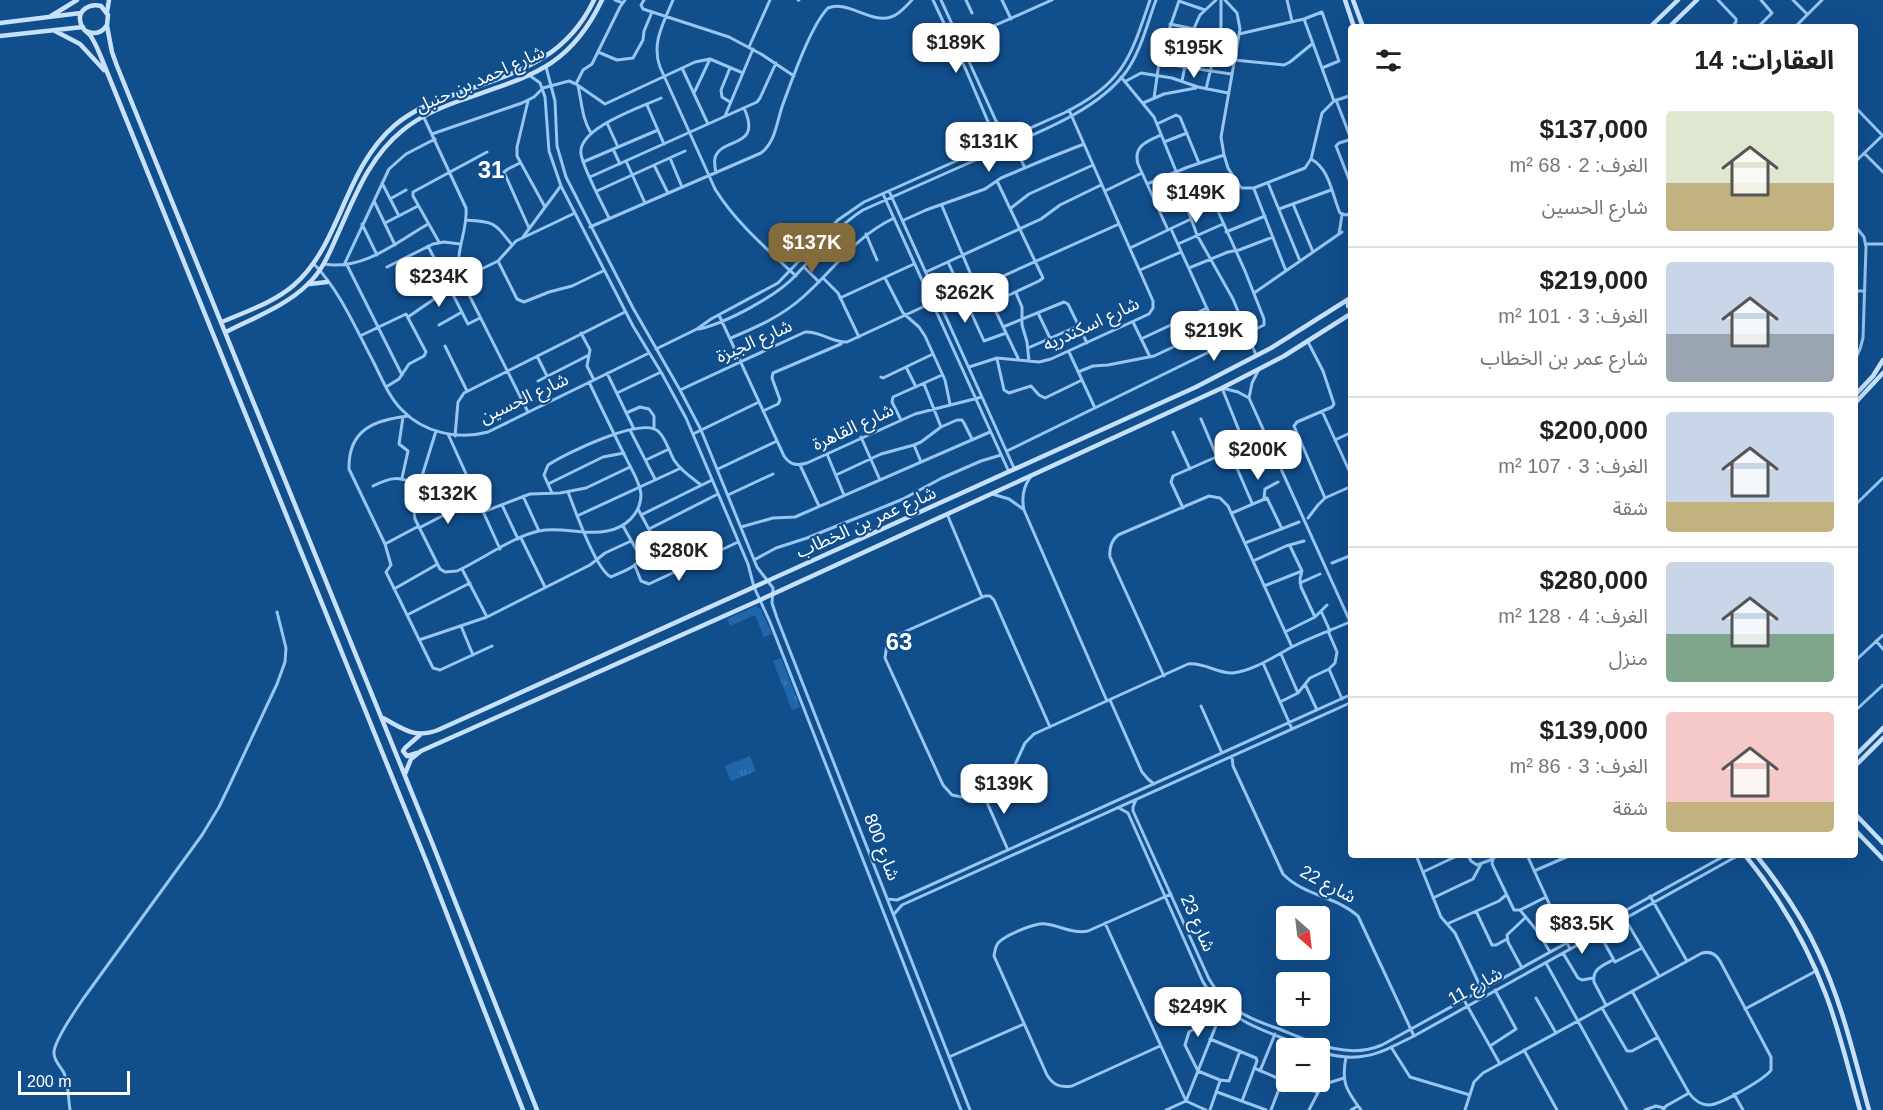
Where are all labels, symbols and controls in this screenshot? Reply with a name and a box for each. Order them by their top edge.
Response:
pin: $189K [914,23,998,74]
pin: $195K [1152,28,1236,79]
text: $189K [927,31,985,53]
text: $195K [1165,36,1223,58]
street label: شارع احمد بن حنبل [412,42,549,120]
icon: filters [1372,44,1405,77]
text: العقارات: 14 [1694,45,1834,75]
text: $137,000 [1540,114,1648,144]
pin: $131K [947,122,1031,173]
text: $131K [960,130,1018,152]
icon: home [1714,135,1786,207]
text: الغرف: 2 · 68 m² [1509,154,1648,176]
district label: 31 [478,156,504,183]
pin: $149K [1154,173,1238,224]
text: $149K [1167,181,1225,203]
text: شارع الحسين [1542,196,1648,218]
pin: $137K [770,223,854,274]
text: $137K [783,231,841,253]
pin: $234K [397,257,481,308]
text: $234K [410,265,468,287]
text: $219,000 [1540,265,1648,295]
pin: $262K [923,273,1007,324]
text: $262K [936,281,994,303]
icon: home [1714,286,1786,358]
street label: شارع اسكندريه [1040,293,1144,359]
text: الغرف: 3 · 101 m² [1498,305,1648,327]
pin: $219K [1172,311,1256,362]
street label: شارع الجيزة [713,315,797,370]
text: $219K [1185,319,1243,341]
text: شارع عمر بن الخطاب [1480,347,1648,369]
street label: شارع الحسين [476,369,573,431]
street label: شارع القاهرة [809,400,898,458]
text: $200,000 [1540,415,1648,445]
pin: $200K [1216,430,1300,481]
icon: home [1714,436,1786,508]
text: $200K [1229,438,1287,460]
text: الغرف: 3 · 107 m² [1498,455,1648,477]
pin: $132K [406,474,490,525]
text: $132K [419,482,477,504]
street label: شارع عمر بن الخطاب [793,482,941,565]
text: شقة [1613,497,1648,519]
pin: $280K [637,531,721,582]
text: $280K [650,539,708,561]
text: $280,000 [1540,565,1648,595]
icon: home [1714,586,1786,658]
text: الغرف: 4 · 128 m² [1498,605,1648,627]
district label: 63 [886,628,912,655]
text: منزل [1609,647,1648,669]
text: $139,000 [1540,715,1648,745]
icon: home [1714,736,1786,808]
text: الغرف: 3 · 86 m² [1509,755,1648,777]
pin: $139K [962,764,1046,815]
text: $139K [975,772,1033,794]
text: شقة [1613,797,1648,819]
street label: شارع 800 [856,811,904,885]
street label: شارع 22 [1295,861,1359,910]
street label: شارع 23 [1173,891,1219,956]
pin: $83.5K [1533,904,1631,955]
north arrow [1276,906,1330,960]
map controls [1276,906,1330,1092]
text: $83.5K [1550,912,1614,934]
street label: شارع 11 [1444,963,1507,1012]
button: + [1276,972,1330,1026]
pin: $249K [1156,987,1240,1038]
text: $249K [1169,995,1227,1017]
button: − [1276,1038,1330,1092]
scale bar [18,1068,130,1096]
text: 200 m [27,1073,71,1090]

